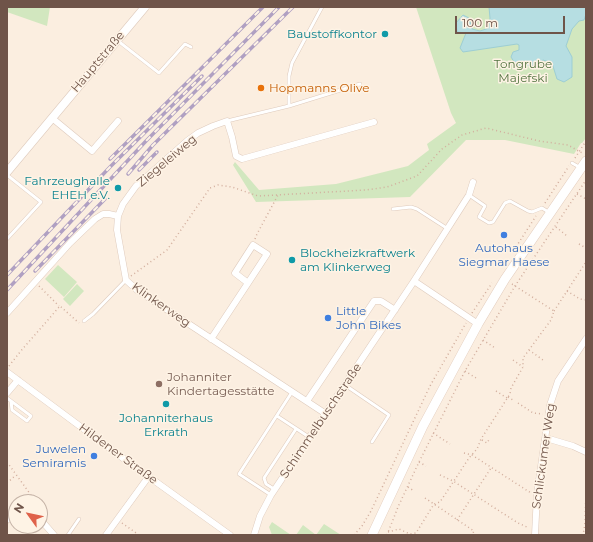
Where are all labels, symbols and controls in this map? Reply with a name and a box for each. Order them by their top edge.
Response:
scale bar [457,8,567,34]
text: 100 m [462,15,498,30]
place label: Baustoffkontor [287,27,377,41]
street label: Hauptstraße [68,29,128,95]
marker: Baustoffkontor [380,29,390,39]
park label: Tongrube Majefski [494,57,552,85]
place label: Hopmanns Olive [269,81,370,95]
marker: Hopmanns Olive [256,83,266,93]
street label: Ziegeleiweg [134,132,200,190]
place label: Fahrzeughalle EHEH e.V. [24,174,110,202]
marker: Fahrzeughalle EHEH e.V. [113,183,123,193]
marker: Autohaus Siegmar Haese [499,230,509,240]
place label: Autohaus Siegmar Haese [458,241,550,269]
place label: Blockheizkraftwerk am Klinkerweg [300,246,415,274]
marker: Blockheizkraftwerk am Klinkerweg [287,255,297,265]
street label: Klinkerweg [129,280,193,330]
place label: Little John Bikes [336,304,401,332]
marker: Little John Bikes [323,313,333,323]
street label: Schimmelbuschstraße [277,361,365,481]
place label: Johanniter Kindertagesstätte [167,370,274,398]
marker: Johanniter Kindertagesstätte [154,379,164,389]
marker: Johanniterhaus Erkrath [161,399,171,409]
street label: Schlickumer Weg [529,402,559,510]
place label: Johanniterhaus Erkrath [119,411,213,439]
street label: Hildener Straße [76,421,160,487]
place label: Juwelen Semiramis [22,442,86,470]
marker: Juwelen Semiramis [89,451,99,461]
north arrow [8,494,48,534]
text: N [10,500,27,516]

